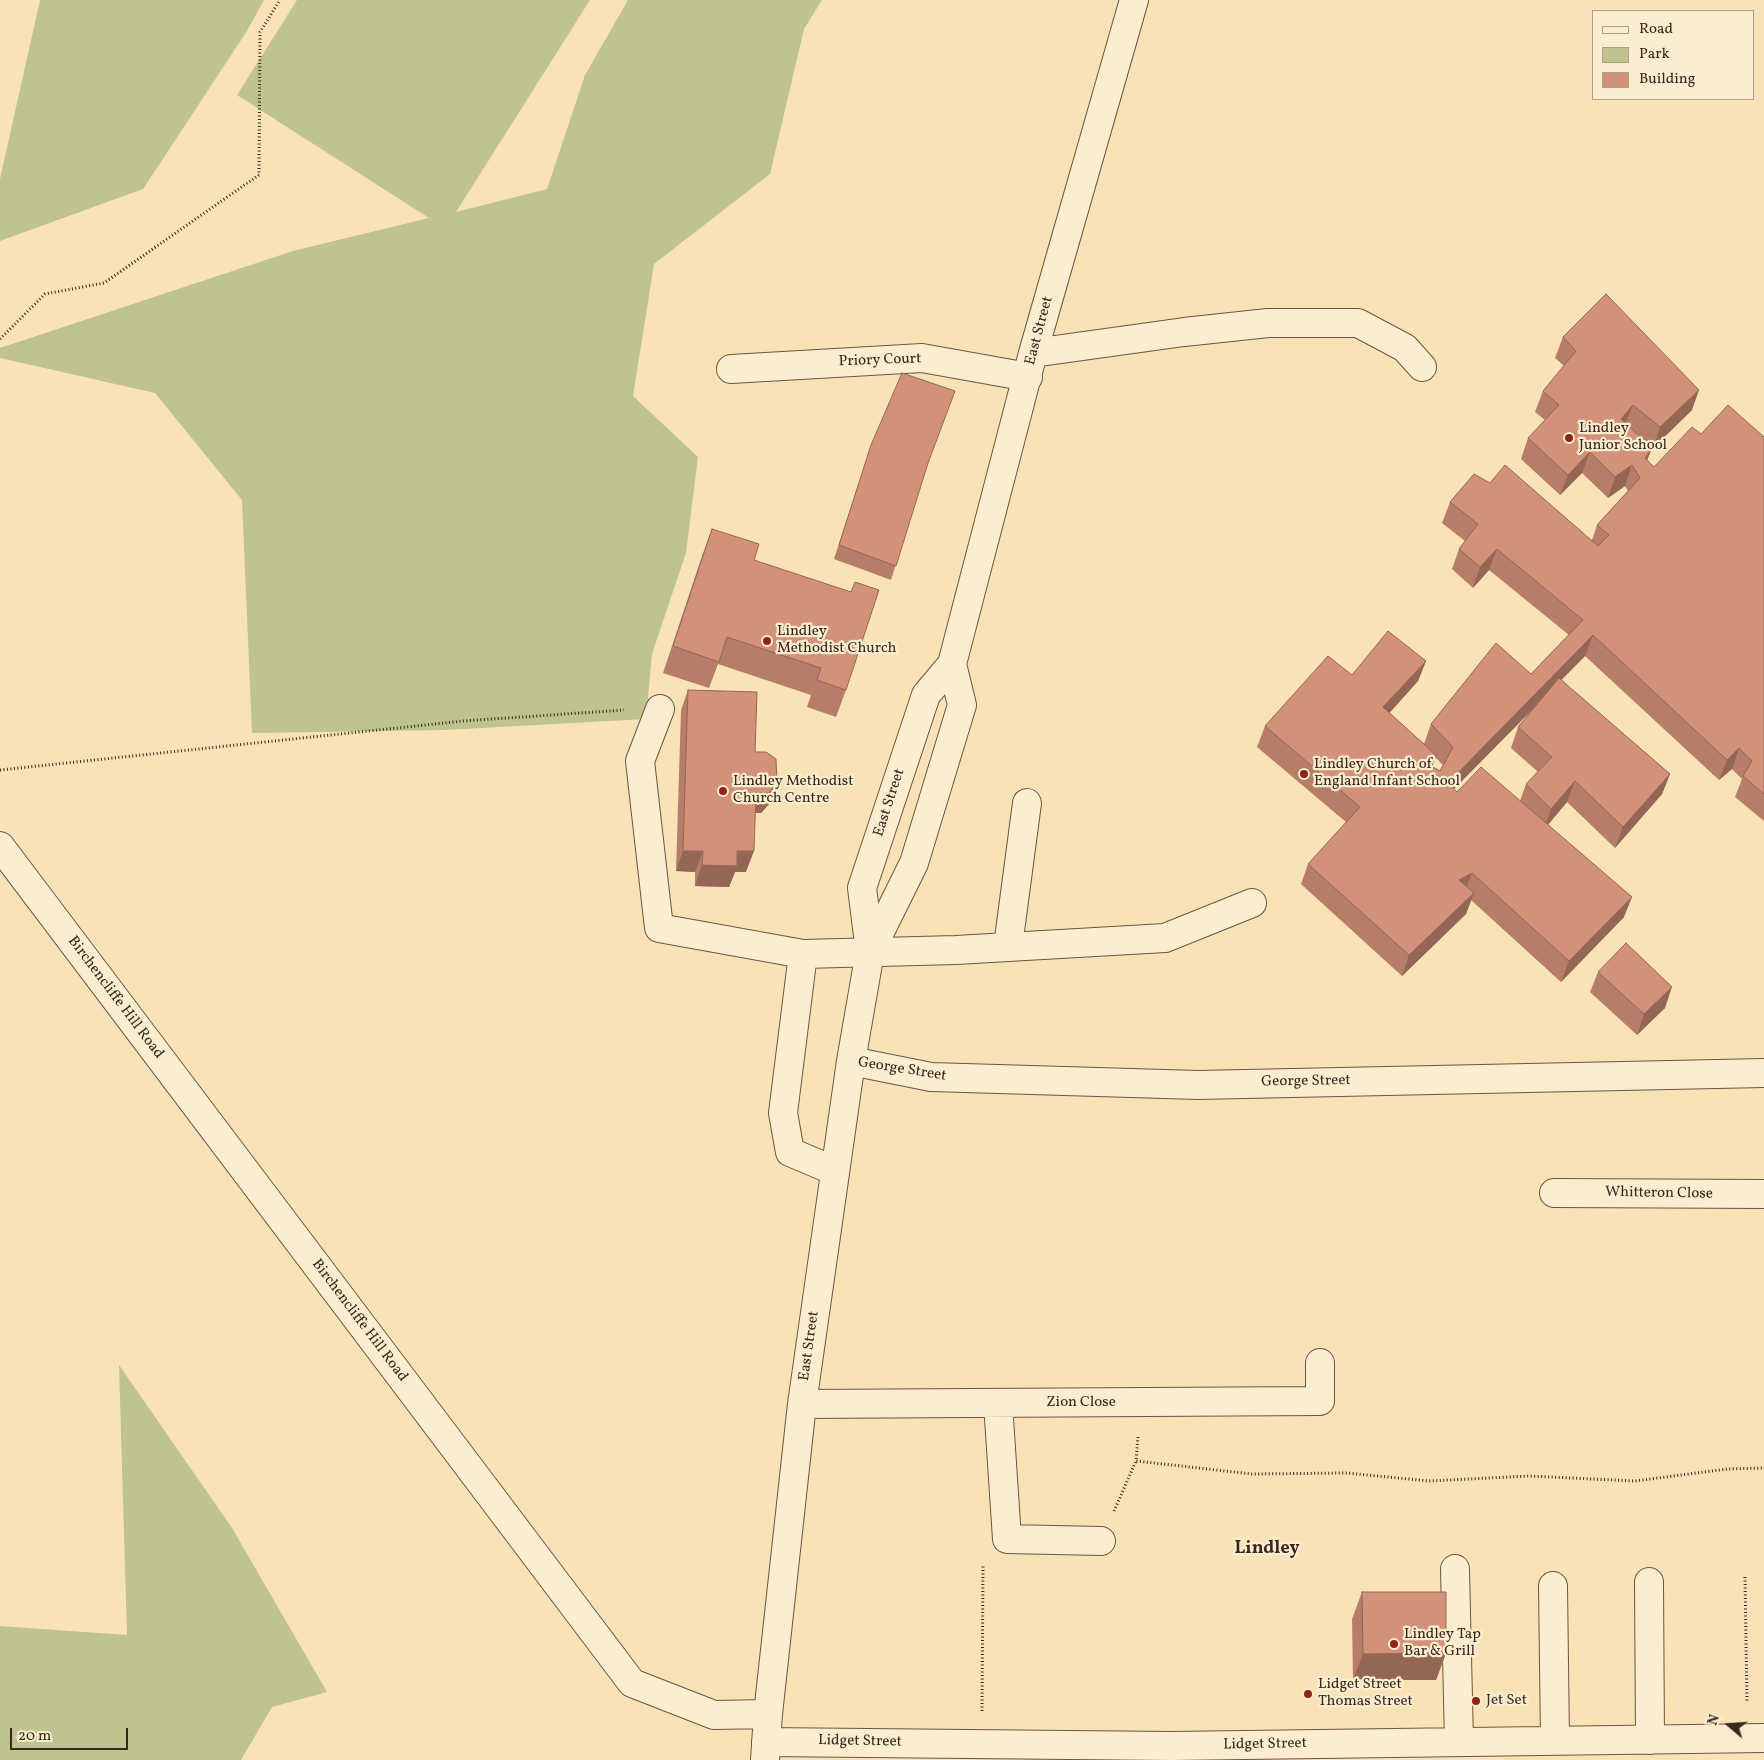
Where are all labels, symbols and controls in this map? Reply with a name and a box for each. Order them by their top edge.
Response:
legend [1592,10,1754,100]
text: Road [1639,19,1673,40]
text: Park [1639,44,1670,65]
text: Building [1639,69,1695,90]
street label: East Street [1022,295,1058,367]
street label: Priory Court [838,351,922,371]
place label: Lindley Junior School [1579,420,1667,455]
marker: Lindley Junior School [1563,432,1575,444]
place label: Lindley Methodist Church [777,623,896,658]
marker: Lindley Methodist Church [761,635,773,647]
place label: Lindley Church of England Infant School [1314,756,1460,791]
street label: East Street [871,767,909,839]
marker: Lindley Church of England Infant School [1298,768,1310,780]
place label: Lindley Methodist Church Centre [733,773,854,808]
marker: Lindley Methodist Church Centre [717,785,729,797]
street label: Birchencliffe Hill Road [63,933,167,1063]
street label: George Street [856,1054,948,1086]
street label: George Street [1261,1072,1351,1092]
street label: Whitteron Close [1605,1184,1713,1204]
street label: Birchencliffe Hill Road [307,1256,411,1386]
street label: East Street [796,1310,824,1382]
street label: Zion Close [1046,1394,1116,1412]
district label: Lindley [1235,1539,1299,1561]
place label: Lindley Tap Bar & Grill [1404,1626,1481,1661]
marker: Lindley Tap Bar & Grill [1388,1638,1400,1650]
place label: Lidget Street Thomas Street [1318,1676,1413,1711]
marker: Lidget Street Thomas Street [1302,1688,1314,1700]
place label: Jet Set [1486,1692,1527,1710]
marker: Jet Set [1470,1695,1482,1707]
north arrow [1704,1700,1754,1750]
text: N [1704,1712,1725,1728]
scale bar [12,1718,130,1750]
text: 20 m [18,1726,51,1747]
street label: Lidget Street [818,1732,902,1752]
street label: Lidget Street [1223,1735,1307,1755]

